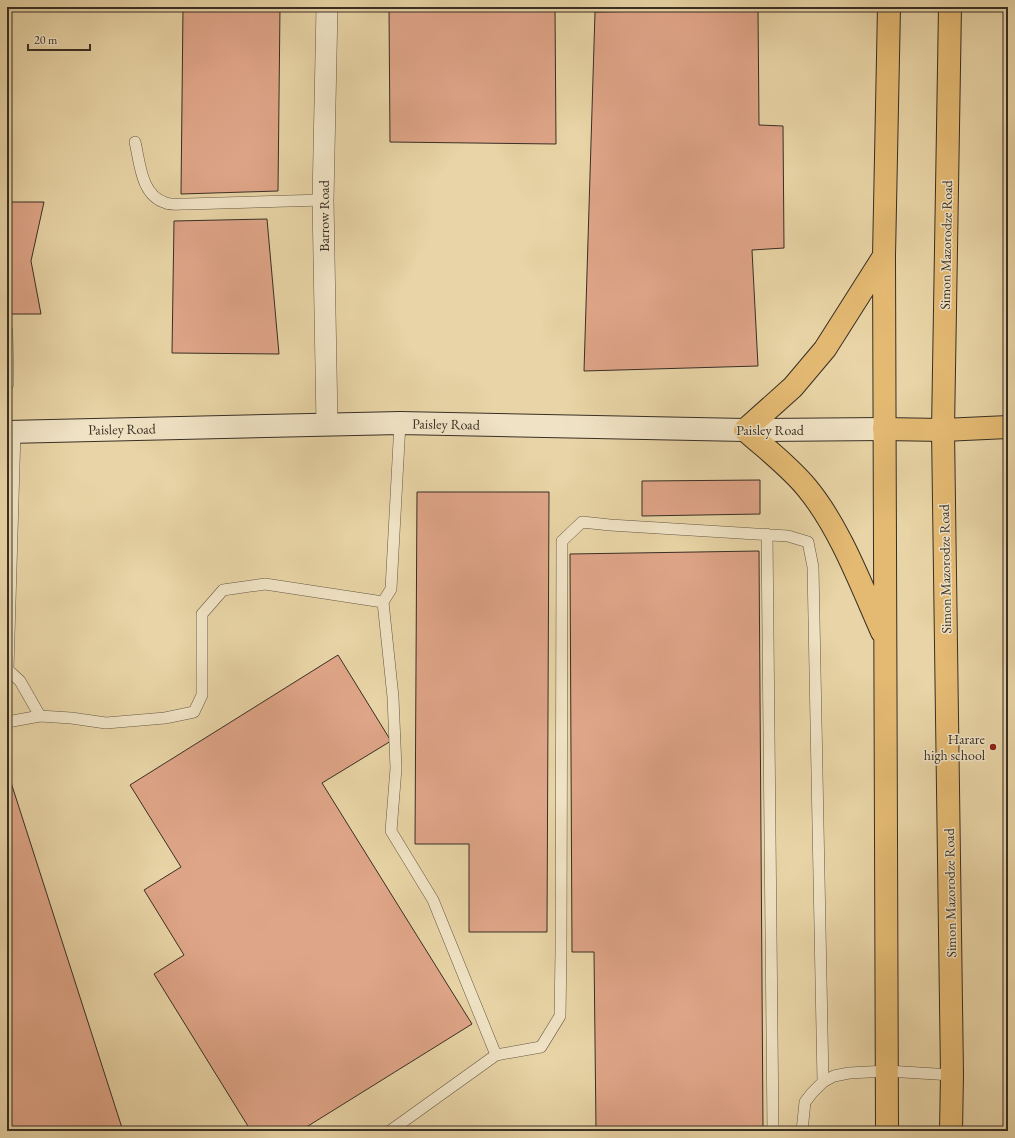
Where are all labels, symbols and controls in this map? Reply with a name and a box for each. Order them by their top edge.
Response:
scale bar [28,26,90,52]
text: 20 m [34,32,58,48]
street label: Barrow Road [315,179,333,252]
street label: Simon Mazorodze Road [936,179,956,310]
street label: Paisley Road [412,414,481,434]
street label: Paisley Road [88,419,157,439]
street label: Paisley Road [736,421,805,439]
street label: Simon Mazorodze Road [935,503,955,634]
place label: Harare high school [924,730,986,764]
marker: Harare high school [988,742,998,752]
street label: Simon Mazorodze Road [940,827,960,958]

